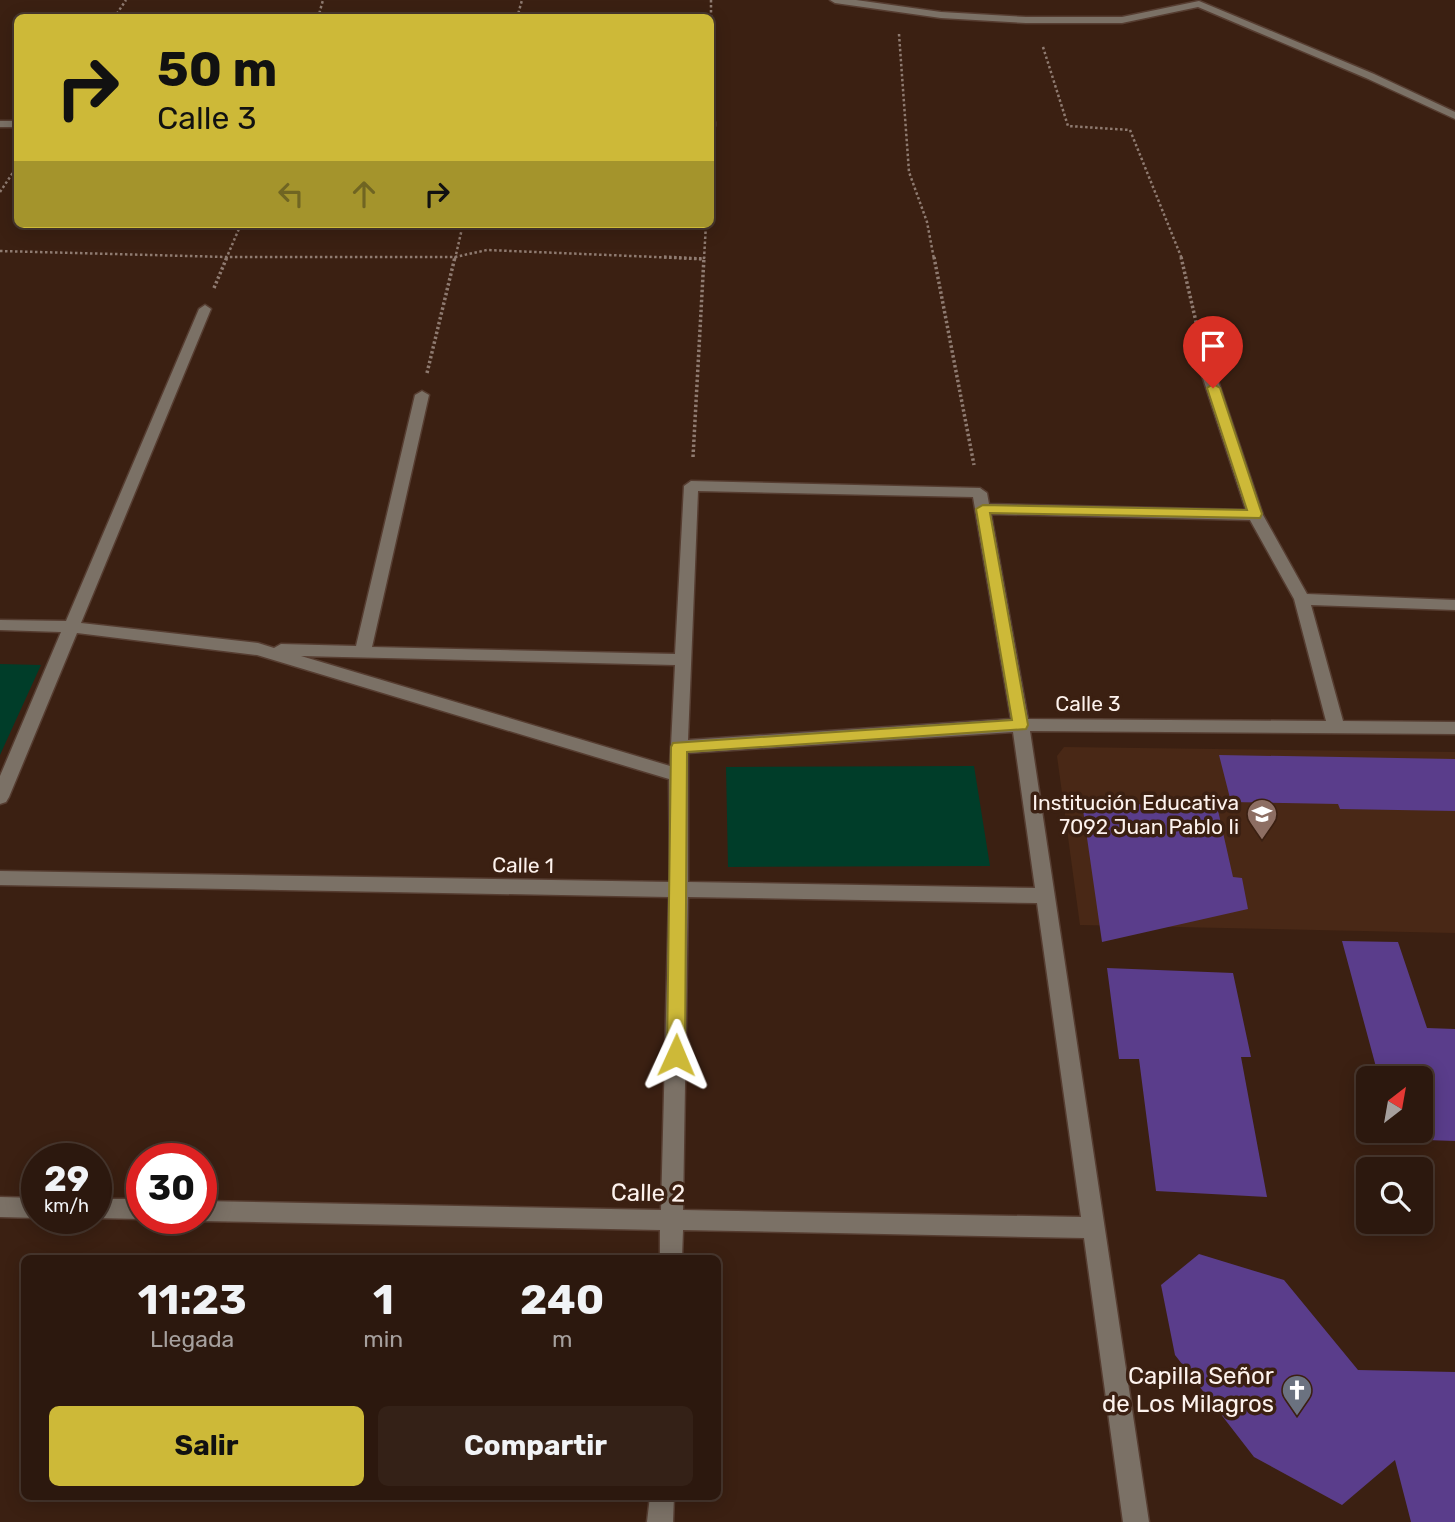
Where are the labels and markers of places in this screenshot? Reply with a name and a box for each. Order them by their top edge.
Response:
pin [1183,316,1243,388]
place label: Institución Educativa 7092 Juan Pablo Ii [1032,790,1239,839]
school or university icon: Institución Educativa 7092 Juan Pablo Ii [1245,797,1279,841]
place label: Capilla Señor de Los Milagros [1102,1362,1274,1418]
church icon: Capilla Señor de Los Milagros [1280,1373,1314,1417]

